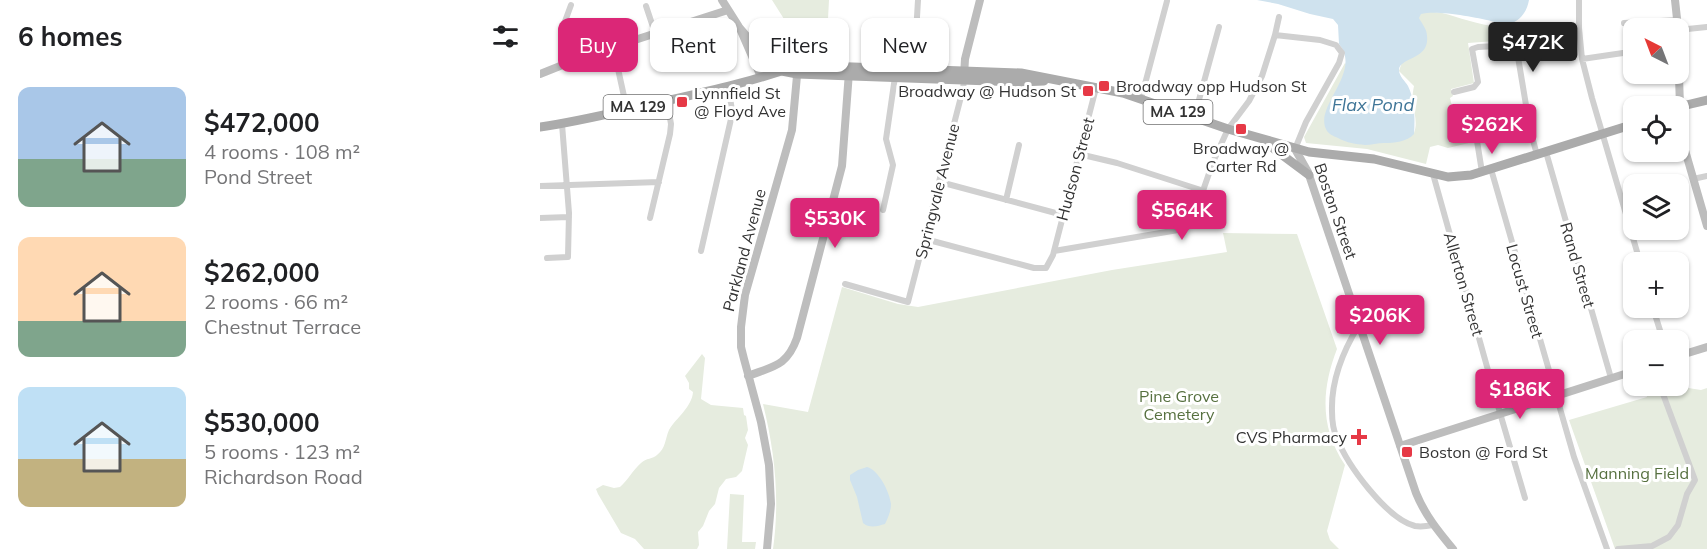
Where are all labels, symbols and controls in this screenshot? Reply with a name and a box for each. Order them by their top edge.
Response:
chip: Buy [558,18,638,72]
chip: Rent [650,18,737,72]
chip: Filters [749,18,849,72]
chip: New [861,18,949,72]
north arrow [1623,18,1689,84]
map controls [1623,18,1689,396]
text: 6 homes [18,20,122,53]
icon: filters [489,20,522,53]
pin: $472K [1491,22,1575,73]
text: $472K [1502,29,1564,54]
place label: Broadway opp Hudson St [1116,76,1307,96]
marker: Broadway opp Hudson St [1097,79,1111,93]
place label: Broadway @ Hudson St [898,81,1076,101]
place label: Lynnfield St @ Floyd Ave [694,83,786,121]
marker: Broadway @ Hudson St [1081,84,1095,98]
water label: Flax Pond [1332,93,1414,116]
road number: MA 129 [603,95,672,119]
marker: Lynnfield St @ Floyd Ave [675,95,689,109]
button: locate [1623,96,1689,162]
road number: MA 129 [1144,100,1212,124]
pin: $262K [1450,104,1534,155]
text: $472,000 [204,106,320,139]
icon: home [66,111,138,183]
text: $262K [1461,111,1523,136]
street label: Hudson Street [1052,115,1098,223]
street label: Springvale Avenue [911,121,963,261]
marker: Broadway @ Carter Rd [1234,122,1248,136]
place label: Broadway @ Carter Rd [1193,138,1289,176]
text: 4 rooms · 108 m² [204,139,360,164]
street label: Boston Street [1310,160,1362,262]
text: Pond Street [204,164,312,189]
button: layers [1623,174,1689,240]
street label: Parkland Avenue [718,187,770,313]
pin: $564K [1140,190,1224,241]
text: $564K [1151,197,1213,222]
pin: $530K [793,198,877,249]
text: $530K [804,205,866,230]
street label: Rand Street [1556,220,1600,310]
street label: Allerton Street [1440,230,1488,338]
street label: Locust Street [1502,242,1548,341]
button: + [1623,252,1689,318]
text: $262,000 [204,256,320,289]
icon: home [66,261,138,333]
text: 2 rooms · 66 m² [204,289,348,314]
pin: $206K [1338,295,1422,346]
text: $206K [1349,302,1411,327]
text: Chestnut Terrace [204,314,361,339]
button: − [1623,330,1689,396]
pin: $186K [1478,369,1562,420]
text: $186K [1489,376,1551,401]
park label: Pine Grove Cemetery [1139,386,1219,424]
text: $530,000 [204,406,320,439]
icon: home [66,411,138,483]
place label: CVS Pharmacy [1236,427,1347,447]
marker: CVS Pharmacy [1352,430,1366,444]
text: 5 rooms · 123 m² [204,439,360,464]
place label: Boston @ Ford St [1419,442,1548,462]
marker: Boston @ Ford St [1400,445,1414,459]
park label: Manning Field [1585,463,1689,483]
text: Richardson Road [204,464,363,489]

